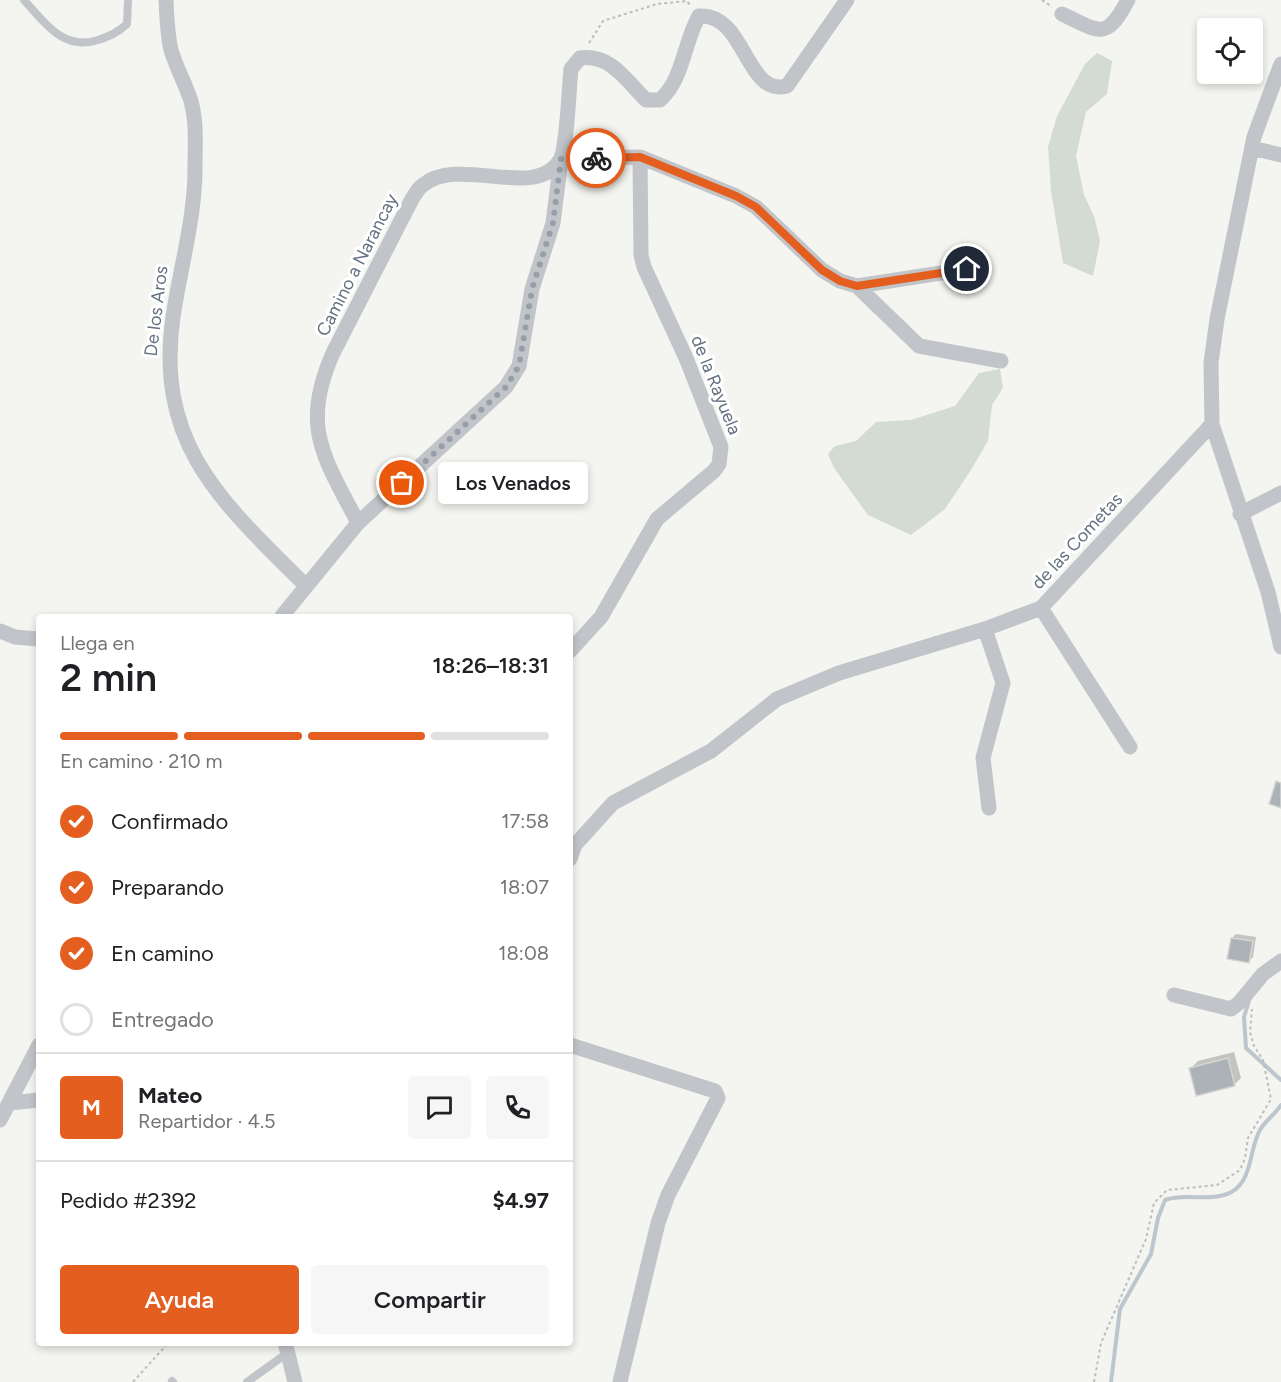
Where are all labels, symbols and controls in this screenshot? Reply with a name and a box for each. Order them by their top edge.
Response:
map controls [1197,18,1263,84]
button: locate [1197,18,1263,84]
courier [566,128,626,188]
icon: bike [580,142,613,175]
street label: Camino a Narancay [312,190,403,340]
pin [941,243,992,294]
icon: home [950,252,983,285]
street label: De los Aros [140,264,172,358]
street label: de la Rayuela [686,332,746,438]
pin [376,457,427,508]
callout: Los Venados [438,462,588,504]
icon: bag [385,466,418,499]
text: Los Venados [455,471,571,495]
street label: de las Cometas [1027,488,1127,594]
text: Llega en [60,631,135,655]
text: 18:26–18:31 [433,652,549,679]
text: 2 min [60,654,157,701]
text: En camino · 210 m [60,749,223,773]
icon: check [60,805,93,838]
text: Confirmado [111,808,228,835]
text: 17:58 [501,809,549,833]
icon: check [60,871,93,904]
text: Preparando [111,874,224,901]
text: 18:07 [500,875,549,899]
icon: check [60,937,93,970]
text: En camino [111,940,214,967]
text: 18:08 [498,941,549,965]
text: Entregado [111,1006,214,1033]
button: chat [408,1076,471,1139]
button: phone [486,1076,549,1139]
text: Mateo [138,1082,202,1109]
text: M [82,1094,101,1121]
text: Repartidor · 4.5 [138,1109,276,1133]
text: Pedido #2392 [60,1187,196,1214]
text: $4.97 [492,1187,549,1214]
button: Ayuda [60,1265,299,1334]
button: Compartir [311,1265,549,1334]

